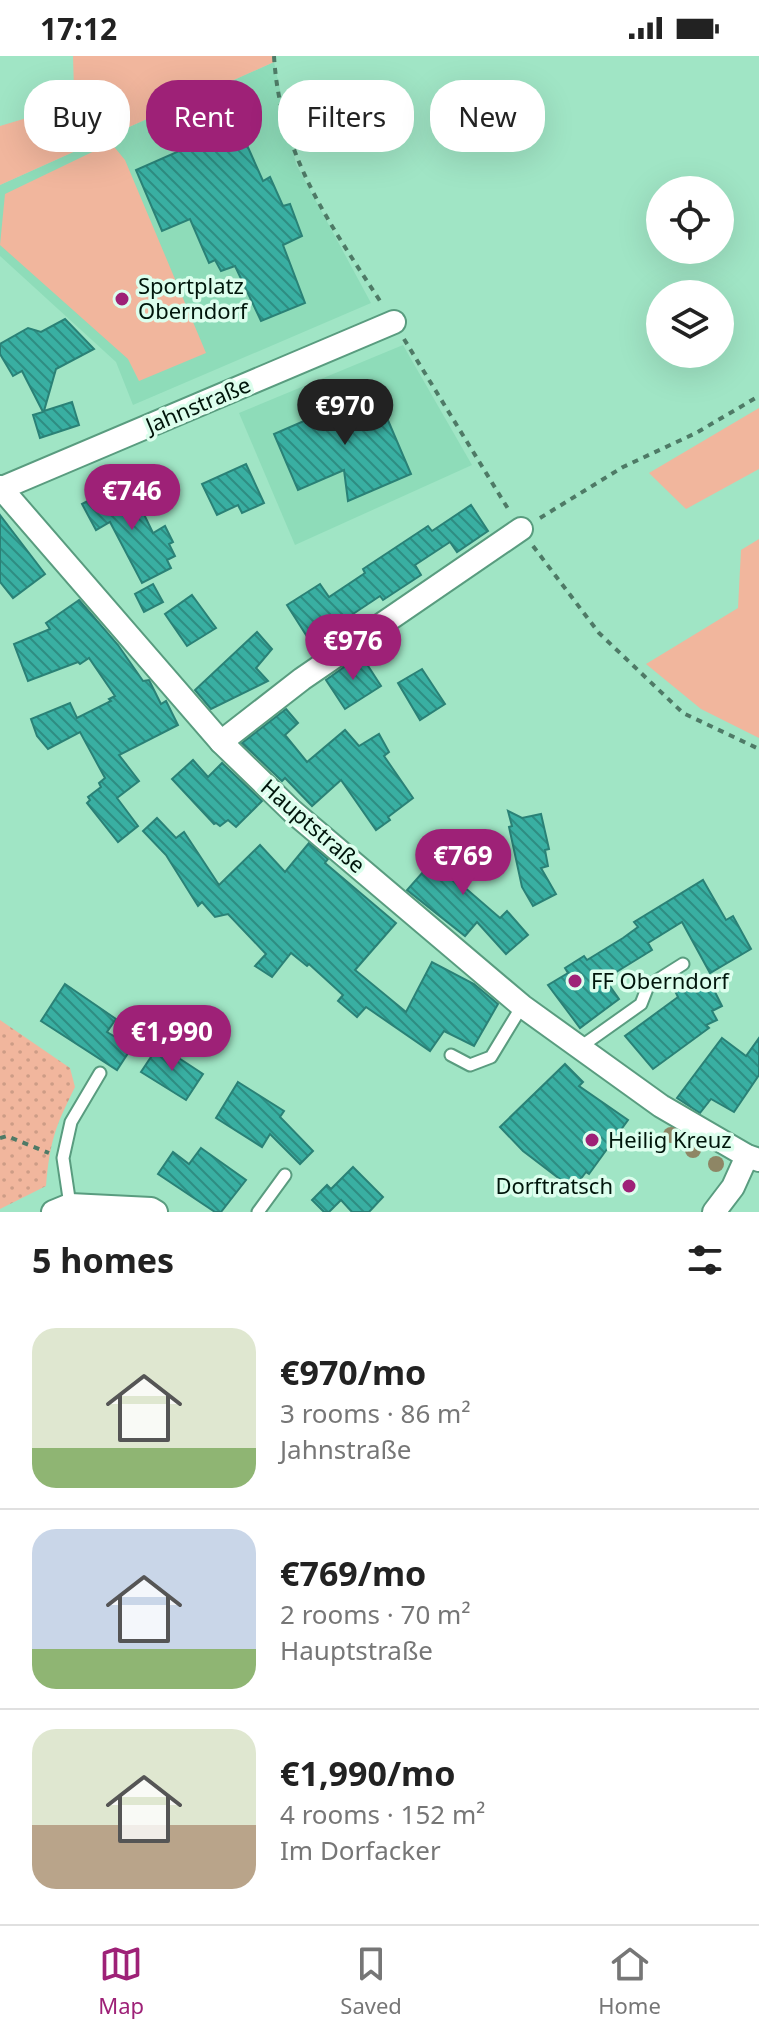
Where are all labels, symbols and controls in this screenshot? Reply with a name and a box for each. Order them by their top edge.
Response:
text: 17:12 [40,8,117,49]
chip: Buy [24,80,130,152]
chip: Rent [146,80,262,152]
chip: Filters [278,80,414,152]
chip: New [430,80,545,152]
map controls [646,176,734,368]
button: locate [646,176,734,264]
place label: Sportplatz Oberndorf [138,270,249,325]
button: layers [646,280,734,368]
marker: Sportplatz Oberndorf [113,290,131,308]
street label: Jahnstraße [139,369,255,440]
pin: €970 [298,379,392,447]
text: €970 [315,387,375,423]
pin: €746 [85,464,179,532]
text: €746 [102,472,162,508]
pin: €976 [306,614,400,682]
text: €976 [323,622,383,658]
street label: Hauptstraße [255,771,372,879]
pin: €769 [416,829,510,897]
text: €769 [433,837,493,873]
place label: FF Oberndorf [591,965,730,995]
marker: FF Oberndorf [566,972,584,990]
pin: €1,990 [107,1005,237,1073]
text: €1,990 [131,1013,213,1049]
place label: Heilig Kreuz [608,1124,732,1154]
marker: Heilig Kreuz [583,1131,601,1149]
place label: Dorftratsch [495,1170,613,1200]
marker: Dorftratsch [620,1177,638,1195]
text: 5 homes [32,1237,174,1283]
icon: filters [683,1238,727,1282]
text: €970/mo [280,1349,426,1395]
icon: home [96,1360,192,1456]
text: 3 rooms · 86 m² [280,1395,470,1431]
text: Jahnstraße [280,1431,412,1467]
text: €769/mo [280,1550,426,1596]
icon: home [96,1561,192,1657]
text: 2 rooms · 70 m² [280,1596,470,1632]
text: Hauptstraße [280,1632,433,1668]
text: €1,990/mo [280,1750,455,1796]
icon: home [96,1761,192,1857]
text: 4 rooms · 152 m² [280,1796,485,1832]
text: Im Dorfacker [280,1832,441,1868]
tab: Map [98,1942,144,2020]
tab: Saved [340,1942,402,2020]
tab: Home [598,1942,661,2020]

